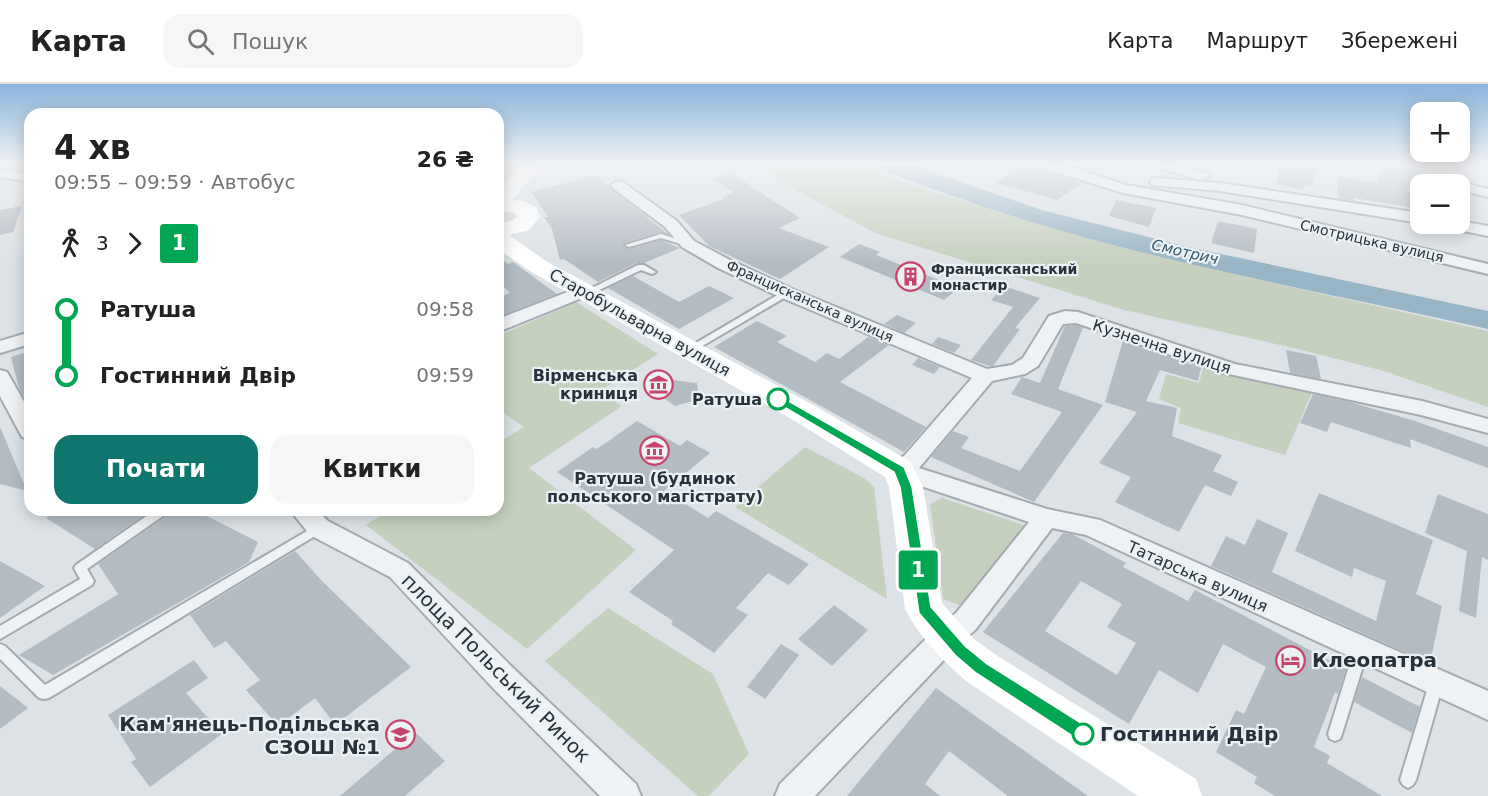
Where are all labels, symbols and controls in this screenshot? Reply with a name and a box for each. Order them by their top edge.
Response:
search box [163,14,583,68]
text: Карта [30,25,127,58]
icon: search [184,25,217,58]
text: Пошук [232,29,308,54]
text: Карта [1107,29,1173,53]
text: Маршрут [1206,29,1308,53]
text: Збережені [1341,29,1458,53]
map controls [1410,102,1470,234]
button: + [1410,102,1470,162]
text: 4 хв [54,128,131,167]
text: 26 ₴ [417,147,474,172]
text: 09:55 – 09:59 · Автобус [54,170,296,194]
button: − [1410,174,1470,234]
street label: Смотрицька вулиця [1299,217,1445,265]
icon: walk [54,227,87,260]
icon: forward [118,227,151,260]
text: 3 [96,231,109,255]
text: 1 [172,231,186,255]
water label: Смотрич [1150,236,1220,268]
street label: Францисканська вулиця [724,257,896,345]
building icon: Францисканський монастир [894,261,926,293]
place label: Францисканський монастир [931,261,1077,293]
street label: Старобульварна вулиця [546,265,734,380]
text: Ратуша [100,297,196,322]
text: 09:58 [416,297,474,321]
street label: Кузнечна вулиця [1090,315,1233,378]
text: Гостинний Двір [100,363,296,388]
text: 09:59 [416,363,474,387]
place label: Вірменська криниця [533,366,638,403]
museum icon: Вірменська криниця [643,368,675,400]
marker: Ратуша [767,388,789,410]
place label: Ратуша [692,390,762,409]
museum icon: Ратуша (будинок польського магістрату) [639,434,671,466]
button: Почати [54,435,258,504]
button: Квитки [270,435,474,504]
place label: Ратуша (будинок польського магістрату) [547,469,763,506]
street label: Татарська вулиця [1124,537,1271,616]
line badge: 1 [898,550,938,590]
text: 1 [911,558,925,582]
street label: площа Польський Ринок [397,569,595,767]
hotel icon: Клеопатра [1275,644,1307,676]
place label: Клеопатра [1312,648,1437,672]
place label: Кам'янець-Подільська СЗОШ №1 [119,712,380,759]
school or university icon: Кам'янець-Подільська СЗОШ №1 [385,719,417,751]
place label: Гостинний Двір [1100,722,1278,746]
marker: Гостинний Двір [1072,723,1094,745]

